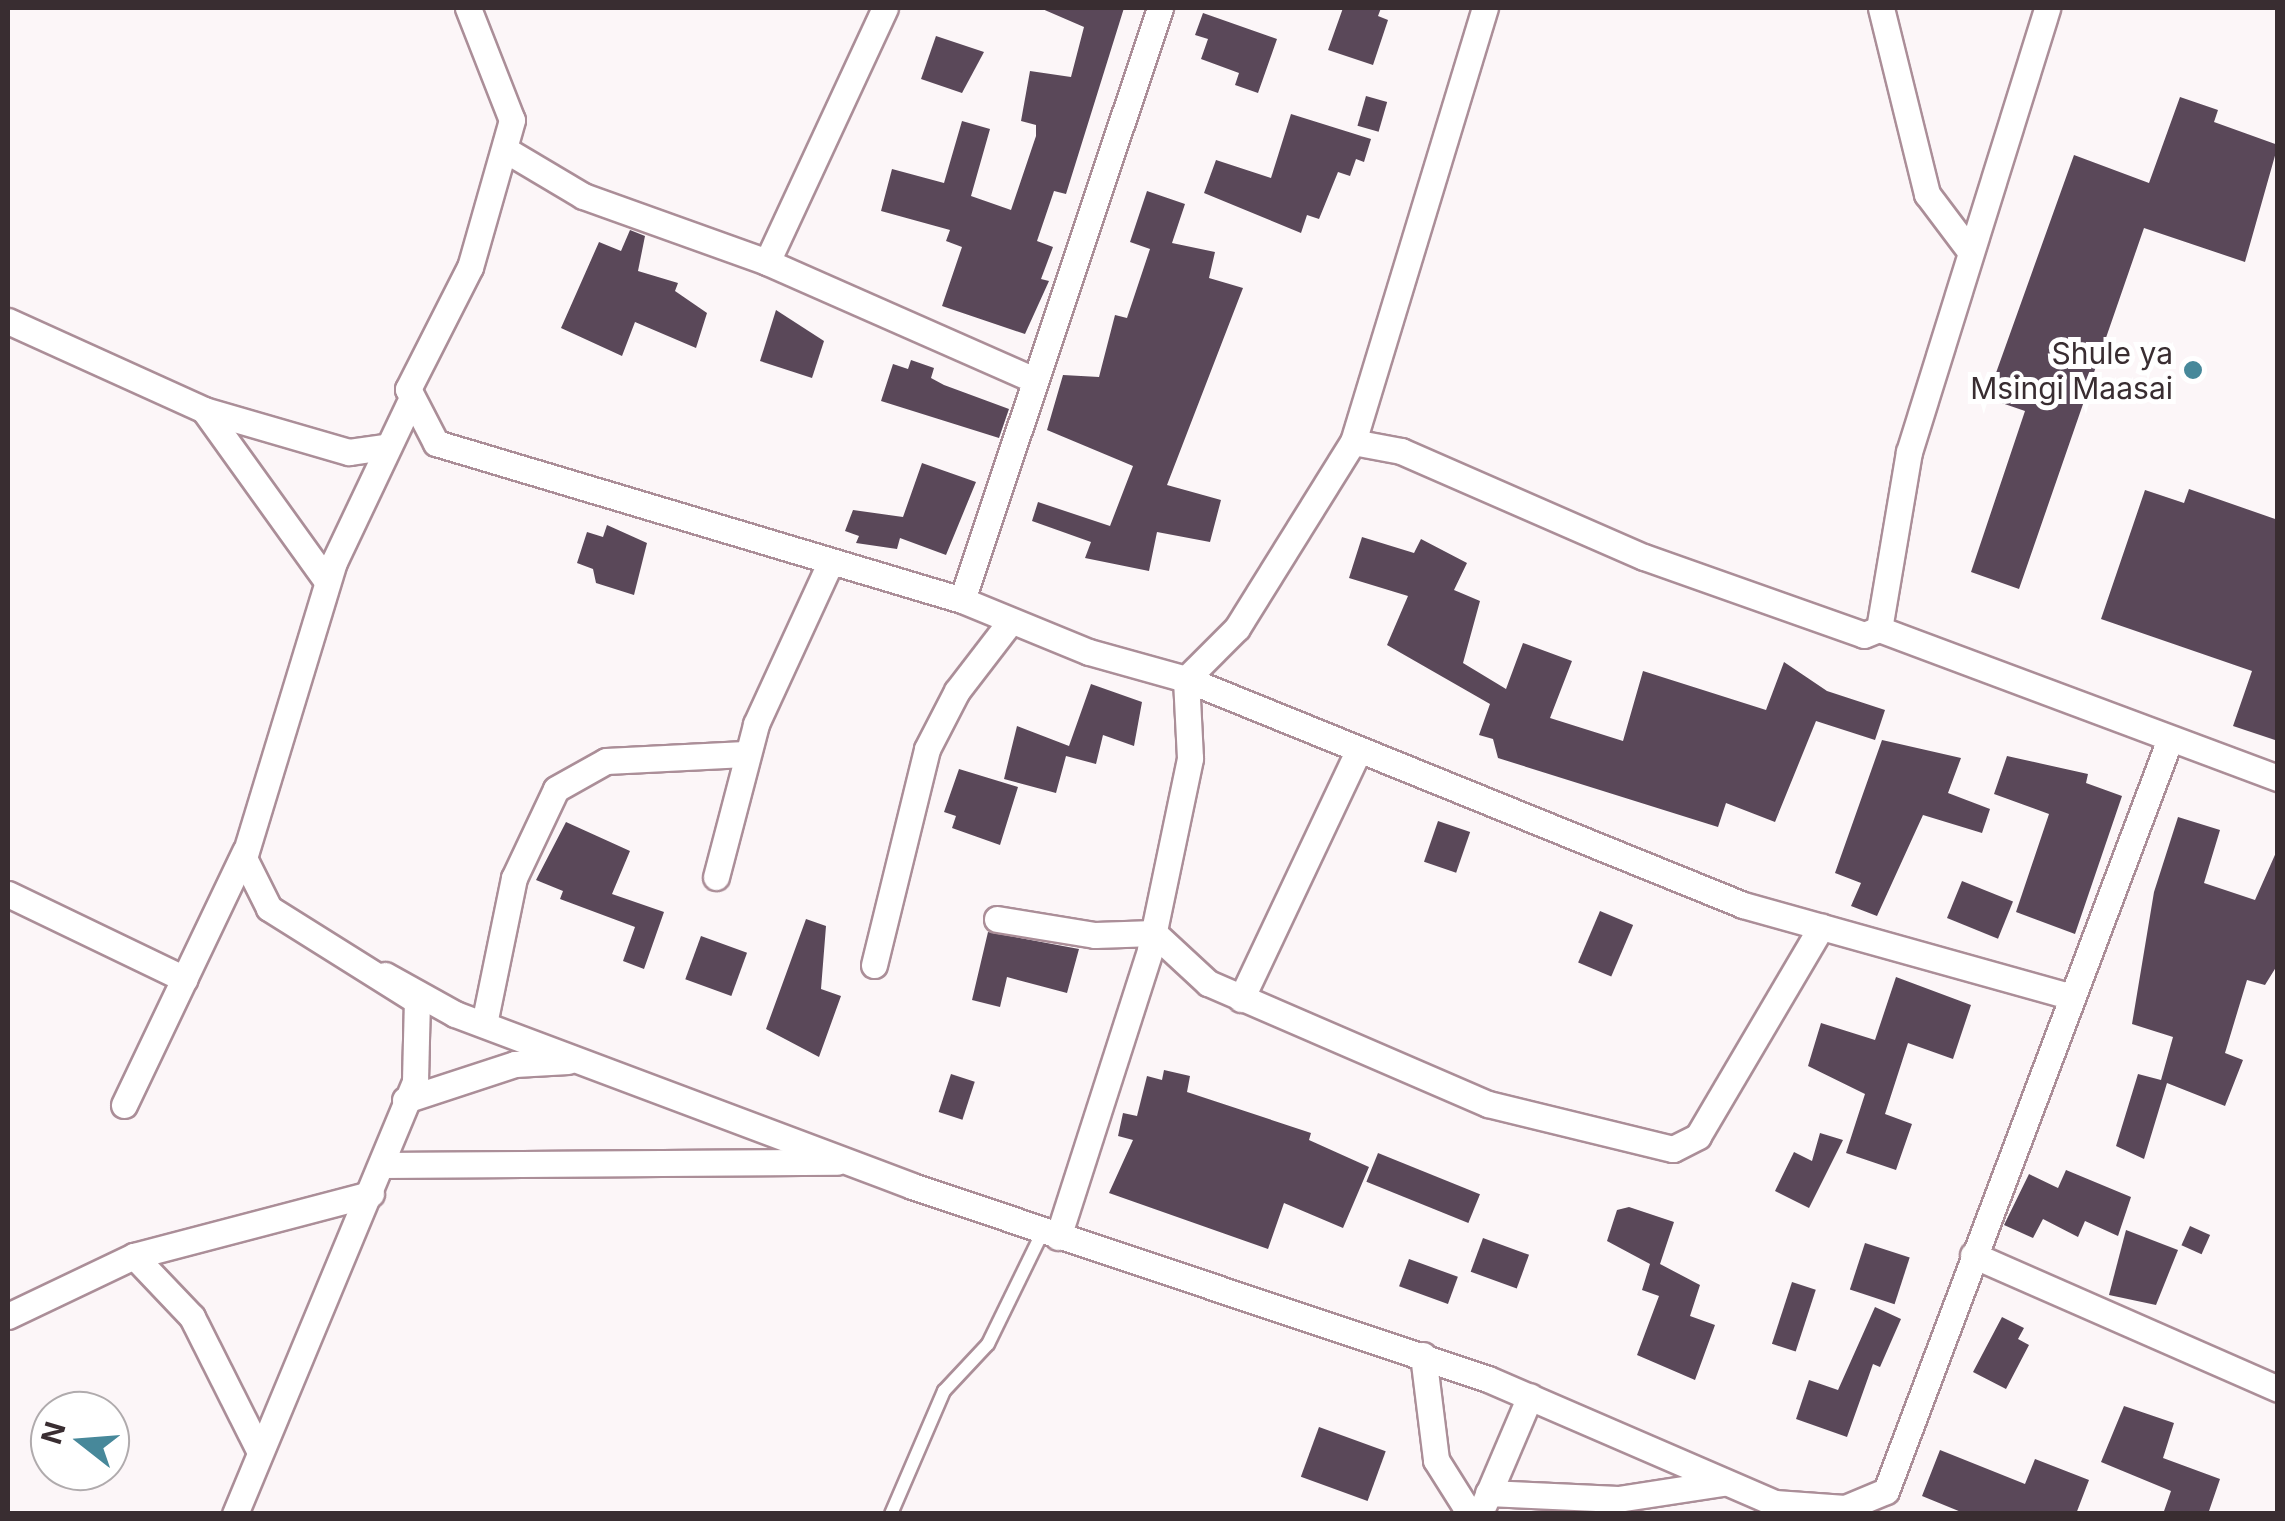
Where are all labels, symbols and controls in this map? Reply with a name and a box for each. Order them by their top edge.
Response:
place label: Shule ya Msingi Maasai [1970,335,2173,406]
marker: Shule ya Msingi Maasai [2182,359,2204,381]
north arrow [30,1391,130,1491]
text: N [34,1418,73,1448]

